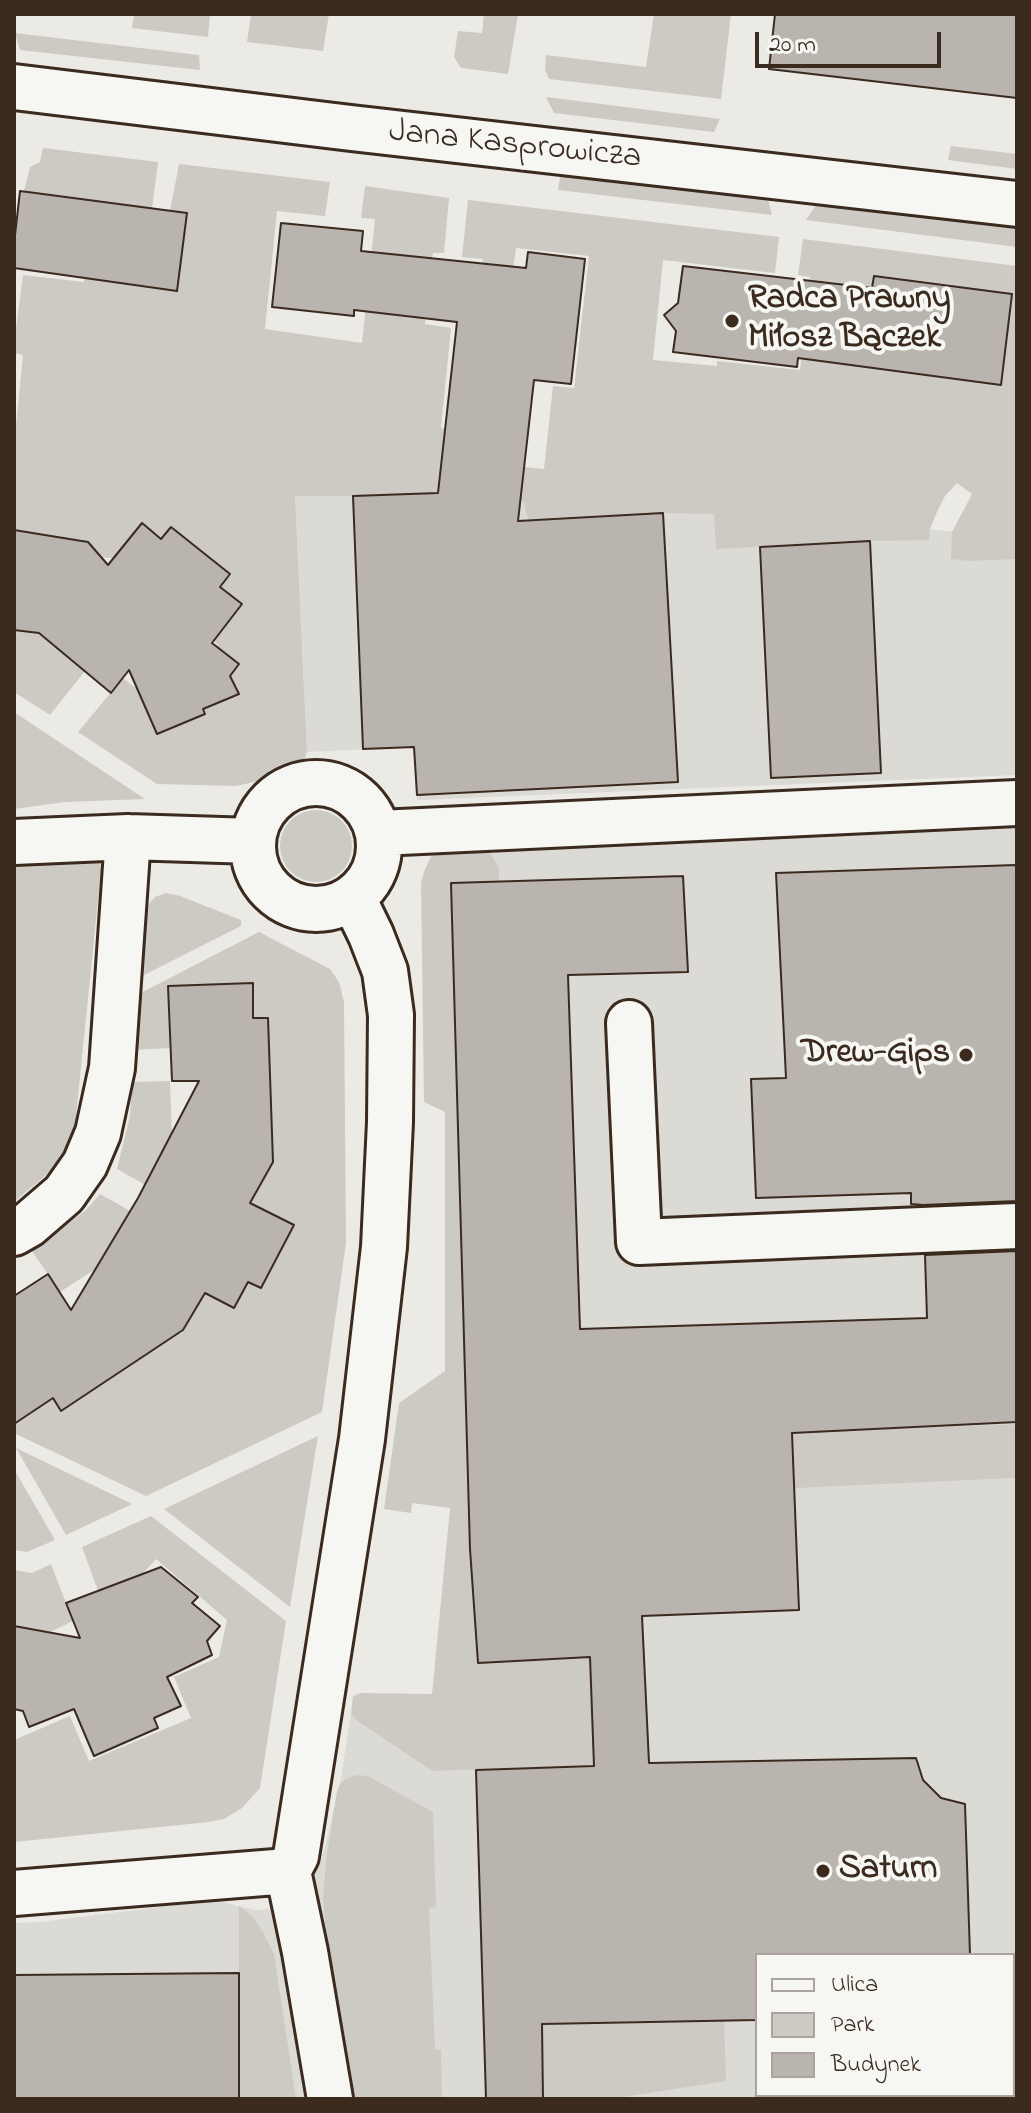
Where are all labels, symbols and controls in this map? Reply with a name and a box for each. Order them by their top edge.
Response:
scale bar [759,16,945,66]
text: 20 m [769,28,816,63]
street label: Jana Kasprowicza [387,113,643,181]
place label: Radca Prawny Miłosz Bączek [748,281,951,360]
marker: Radca Prawny Miłosz Bączek [723,312,741,330]
place label: Drew-Gips [801,1035,950,1075]
marker: Drew-Gips [957,1046,975,1064]
place label: Saturn [839,1851,937,1891]
marker: Saturn [814,1862,832,1880]
legend [755,1953,1015,2097]
text: Ulica [831,1968,878,2003]
text: Park [831,2008,874,2043]
text: Budynek [831,2048,921,2083]

